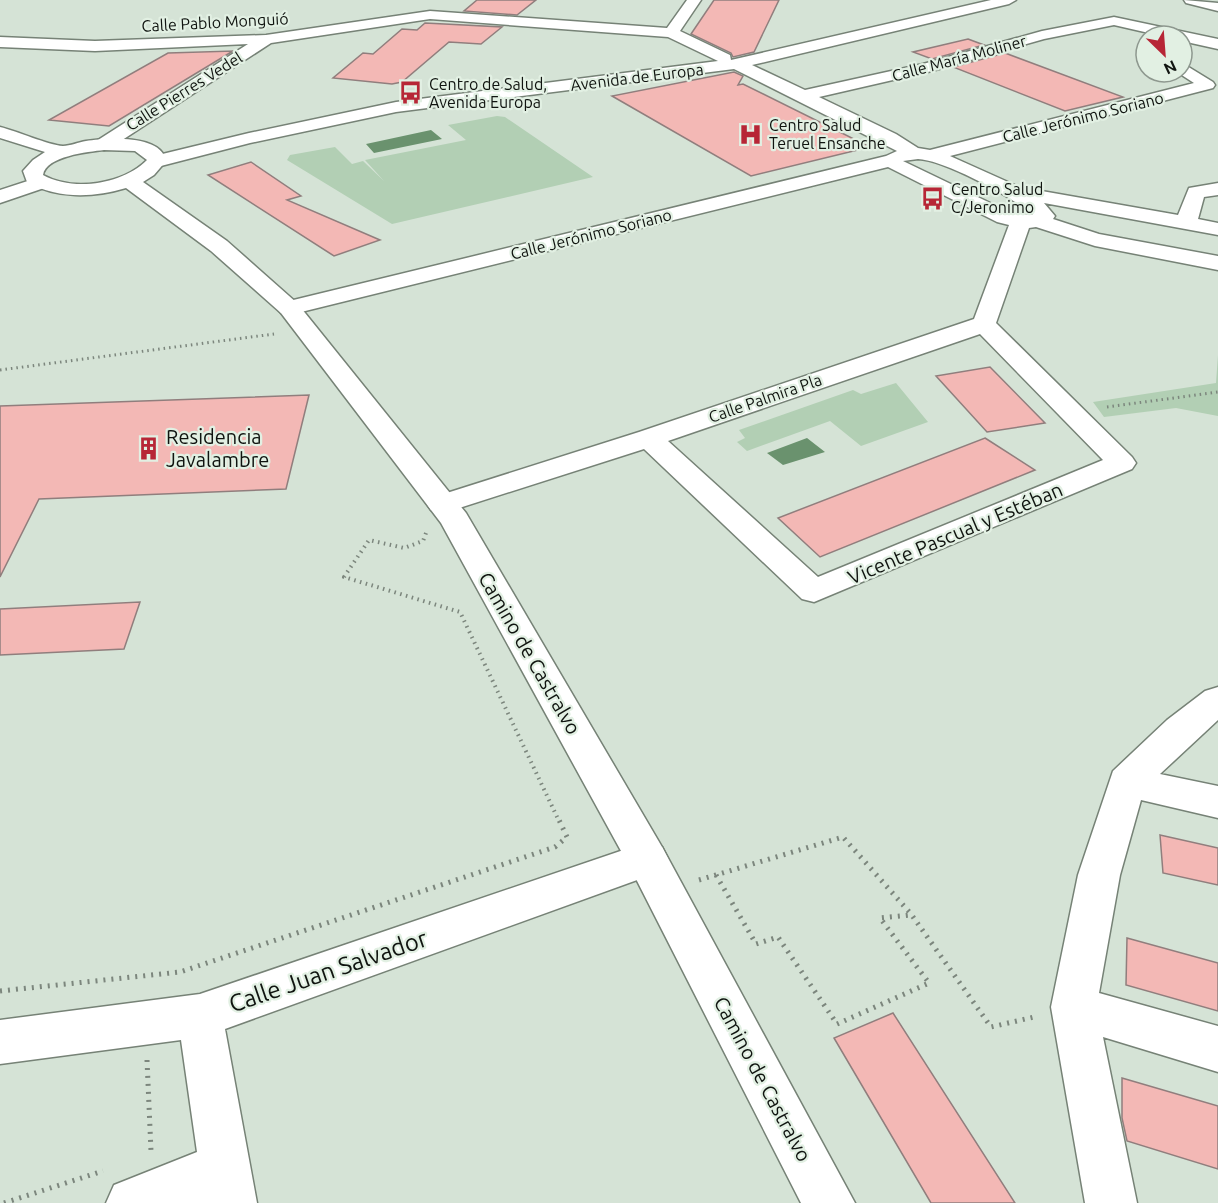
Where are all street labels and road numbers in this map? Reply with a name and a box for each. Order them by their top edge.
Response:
street label: Calle Pablo Monguió [141,9,289,35]
street label: Calle María Moliner [890,31,1028,85]
street label: Calle Pierres Vedel [123,48,245,134]
street label: Avenida de Europa [569,60,705,94]
street label: Calle Jerónimo Soriano [1001,88,1165,146]
street label: Calle Jerónimo Soriano [509,205,673,263]
street label: Calle Palmira Pla [706,370,824,426]
street label: Vicente Pascual y Estéban [844,477,1066,589]
street label: Camino de Castralvo [474,568,586,738]
street label: Calle Juan Salvador [225,924,431,1018]
street label: Camino de Castralvo [710,993,816,1165]

